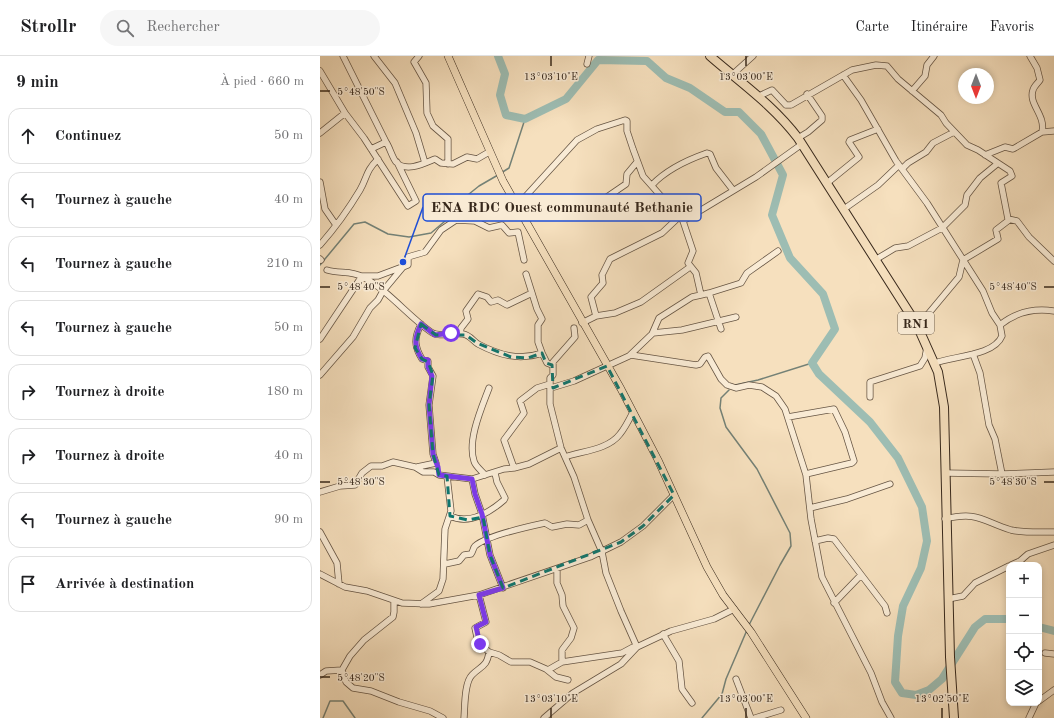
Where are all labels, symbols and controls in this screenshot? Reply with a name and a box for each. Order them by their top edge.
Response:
search box [100,10,380,46]
icon: search [114,17,136,39]
text: Strollr [20,18,76,37]
text: Rechercher [146,20,220,35]
text: Carte [855,20,889,34]
text: Itinéraire [911,20,968,34]
text: Favoris [990,20,1034,34]
north arrow [958,68,994,104]
text: 13°03'10"E [524,72,578,82]
text: 13°03'00"E [719,72,773,82]
text: 9 min [16,74,59,91]
text: À pied · 660 m [220,75,304,88]
text: 5°48'50"S [337,87,385,97]
icon: ahead [17,125,39,147]
text: Continuez [55,129,121,144]
text: 50 m [274,129,303,142]
icon: left [17,189,39,211]
text: Tournez à gauche [55,193,172,208]
text: 40 m [274,193,303,206]
callout: ENA RDC Ouest communauté Bethanie [423,194,701,221]
text: ENA RDC Ouest communauté Bethanie [431,201,693,216]
icon: left [17,253,39,275]
text: Tournez à gauche [55,257,172,272]
text: 210 m [266,257,303,270]
text: 5°48'40"S [337,282,385,292]
text: 5°48'40"S [989,282,1037,292]
road number: RN1 [898,312,934,334]
icon: left [17,317,39,339]
text: Tournez à gauche [55,321,172,336]
text: 50 m [274,321,303,334]
route start [442,324,460,342]
icon: right [17,381,39,403]
text: Tournez à droite [55,385,165,400]
text: 180 m [266,385,303,398]
icon: right [17,445,39,467]
text: Tournez à droite [55,449,165,464]
text: 40 m [274,449,303,462]
text: 5°48'30"S [337,477,385,487]
text: 5°48'30"S [989,477,1037,487]
icon: left [17,509,39,531]
text: Tournez à gauche [55,513,172,528]
text: 90 m [274,513,303,526]
map controls [1006,562,1042,706]
button: + [1006,562,1042,598]
icon: arrive [17,573,39,595]
text: Arrivée à destination [55,577,194,592]
button: − [1006,598,1042,634]
button: locate [1006,634,1042,670]
route end [471,635,489,653]
button: layers [1006,670,1042,706]
text: 5°48'20"S [337,673,385,683]
text: 13°03'10"E [524,694,578,704]
text: 13°03'00"E [719,694,773,704]
text: 13°02'50"E [915,694,969,704]

